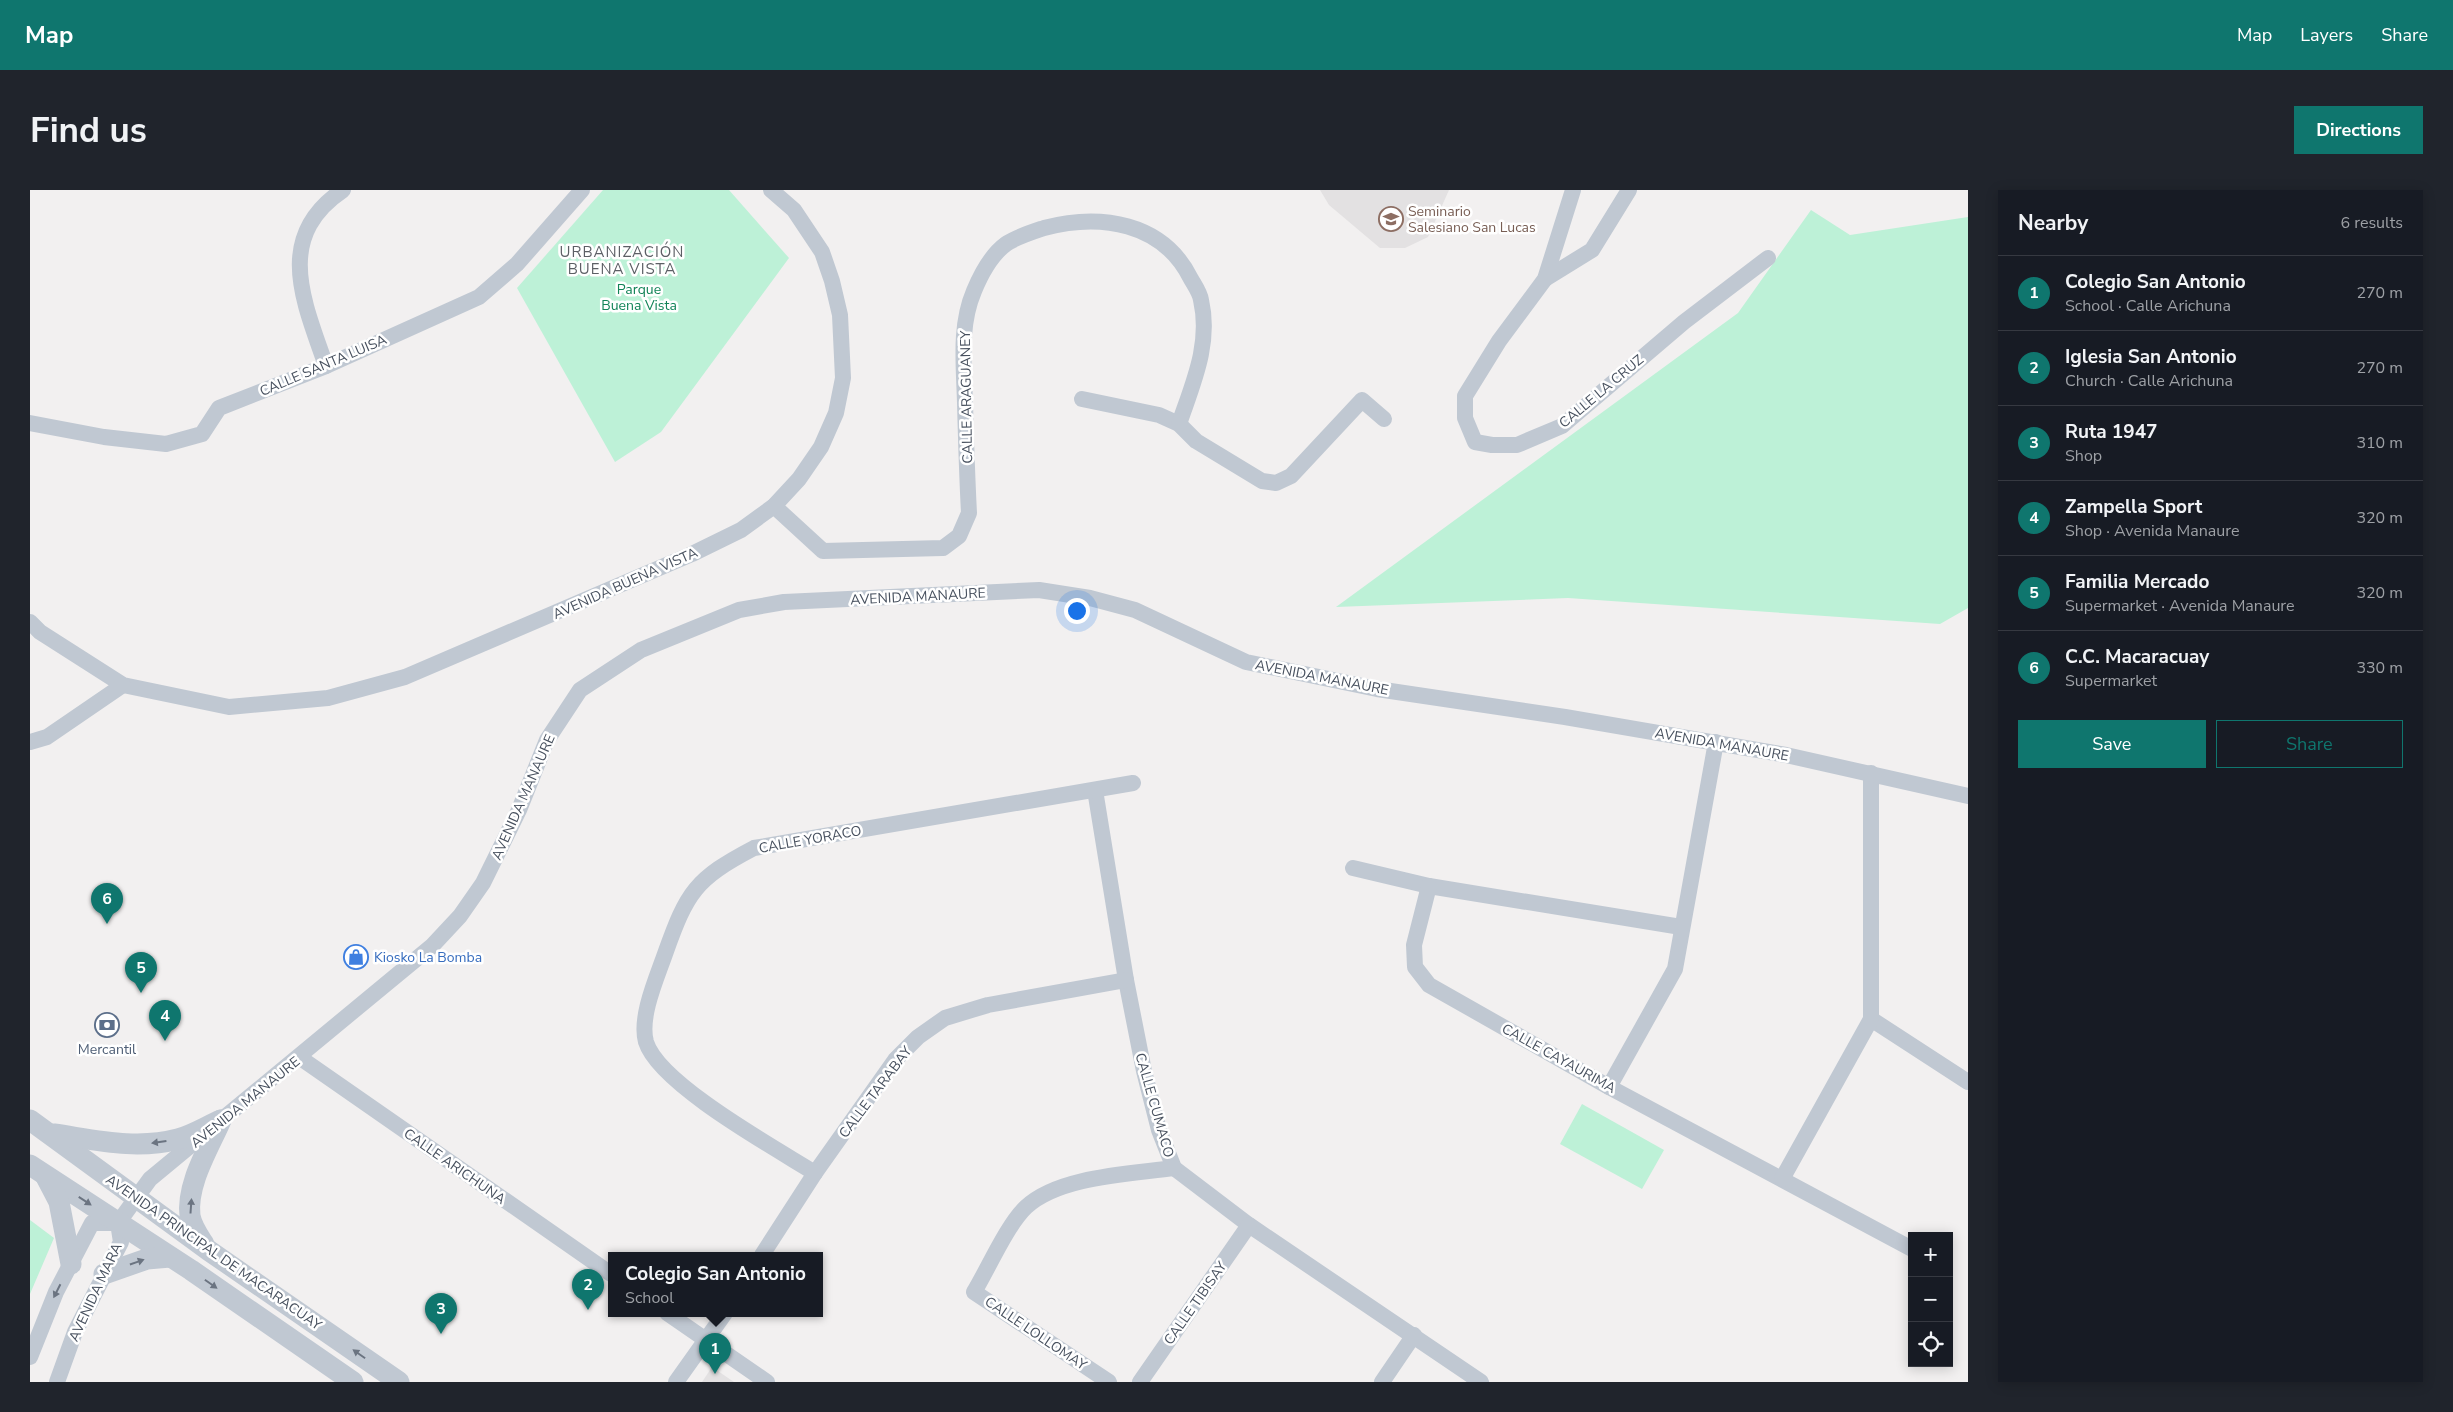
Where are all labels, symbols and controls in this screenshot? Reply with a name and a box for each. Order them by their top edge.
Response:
text: Map [25,19,73,51]
text: Map [2237,23,2272,47]
text: Layers [2300,23,2353,47]
text: Share [2381,23,2428,47]
button: Directions [2294,106,2423,154]
text: Find us [30,107,147,154]
place label: Seminario Salesiano San Lucas [1408,202,1536,237]
school or university icon: Seminario Salesiano San Lucas [1378,206,1404,232]
text: Nearby [2018,209,2088,237]
text: 6 results [2341,212,2403,234]
district label: URBANIZACIÓN BUENA VISTA [560,241,684,279]
text: Colegio San Antonio [2065,269,2246,295]
park label: Parque Buena Vista [601,280,677,315]
text: 1 [2029,282,2039,304]
text: 270 m [2356,282,2403,304]
text: School · Calle Arichuna [2065,295,2231,317]
street label: CALLE SANTA LUISA [257,330,390,401]
street label: CALLE ARAGUANEY [956,330,977,464]
text: Iglesia San Antonio [2065,344,2237,370]
street label: CALLE LA CRUZ [1555,350,1648,432]
text: 2 [2029,357,2039,379]
text: 270 m [2356,357,2403,379]
text: Church · Calle Arichuna [2065,370,2233,392]
text: Ruta 1947 [2065,419,2157,445]
text: 3 [2029,432,2039,454]
text: 310 m [2356,432,2403,454]
text: Shop [2065,445,2102,467]
text: Zampella Sport [2065,494,2202,520]
text: 4 [2029,507,2039,529]
text: 320 m [2356,507,2403,529]
text: Shop · Avenida Manaure [2065,520,2239,542]
street label: AVENIDA BUENA VISTA [550,543,701,624]
text: Familia Mercado [2065,569,2209,595]
text: 5 [2029,582,2039,604]
text: 320 m [2356,582,2403,604]
street label: AVENIDA MANAURE [850,583,986,610]
text: Supermarket · Avenida Manaure [2065,595,2295,617]
your location [1064,598,1090,624]
text: C.C. Macaracuay [2065,644,2209,670]
street label: AVENIDA MANAURE [1254,655,1390,700]
text: 6 [2029,657,2039,679]
text: 330 m [2356,657,2403,679]
text: Supermarket [2065,670,2157,692]
button: Save [2018,720,2206,768]
button: Share [2216,720,2403,768]
street label: AVENIDA MANAURE [1653,723,1790,766]
street label: AVENIDA MANAURE [487,731,560,863]
street label: CALLE YORACO [757,821,863,858]
pin: 6 [91,883,123,924]
shop icon: Kiosko La Bomba [343,944,369,970]
place label: Kiosko La Bomba [374,948,482,967]
pin: 5 [125,952,157,993]
pin: 4 [149,1000,181,1041]
bank icon: Mercantil [94,1012,120,1038]
street label: CALLE CAYAURIMA [1498,1019,1619,1098]
place label: Mercantil [78,1040,137,1059]
street label: CALLE TARABAY [835,1042,917,1142]
street label: CALLE CUMACO [1131,1051,1179,1160]
street label: AVENIDA MANAURE [187,1052,304,1152]
street label: CALLE ARICHUNA [400,1124,509,1209]
one-way arrow [151,1138,167,1146]
street label: AVENIDA PRINCIPAL DE MACARACUAY [102,1170,326,1335]
one-way arrow [78,1197,92,1206]
one-way arrow [187,1198,195,1214]
map controls [1908,1232,1953,1367]
button: + [1908,1232,1953,1277]
street label: AVENIDA MARA [64,1240,127,1345]
popup [608,1252,823,1317]
street label: CALLE TIBISAY [1160,1257,1232,1349]
one-way arrow [129,1258,144,1266]
text: Colegio San Antonio [625,1261,806,1287]
pin: 2 [572,1269,604,1310]
button: − [1908,1277,1953,1322]
one-way arrow [204,1279,218,1289]
one-way arrow [53,1283,61,1298]
text: School [625,1287,674,1309]
street label: CALLE LOLLOMAY [981,1292,1091,1375]
pin: 3 [425,1293,457,1334]
button: locate [1908,1322,1953,1367]
pin: 1 [699,1333,731,1374]
one-way arrow [352,1349,366,1359]

